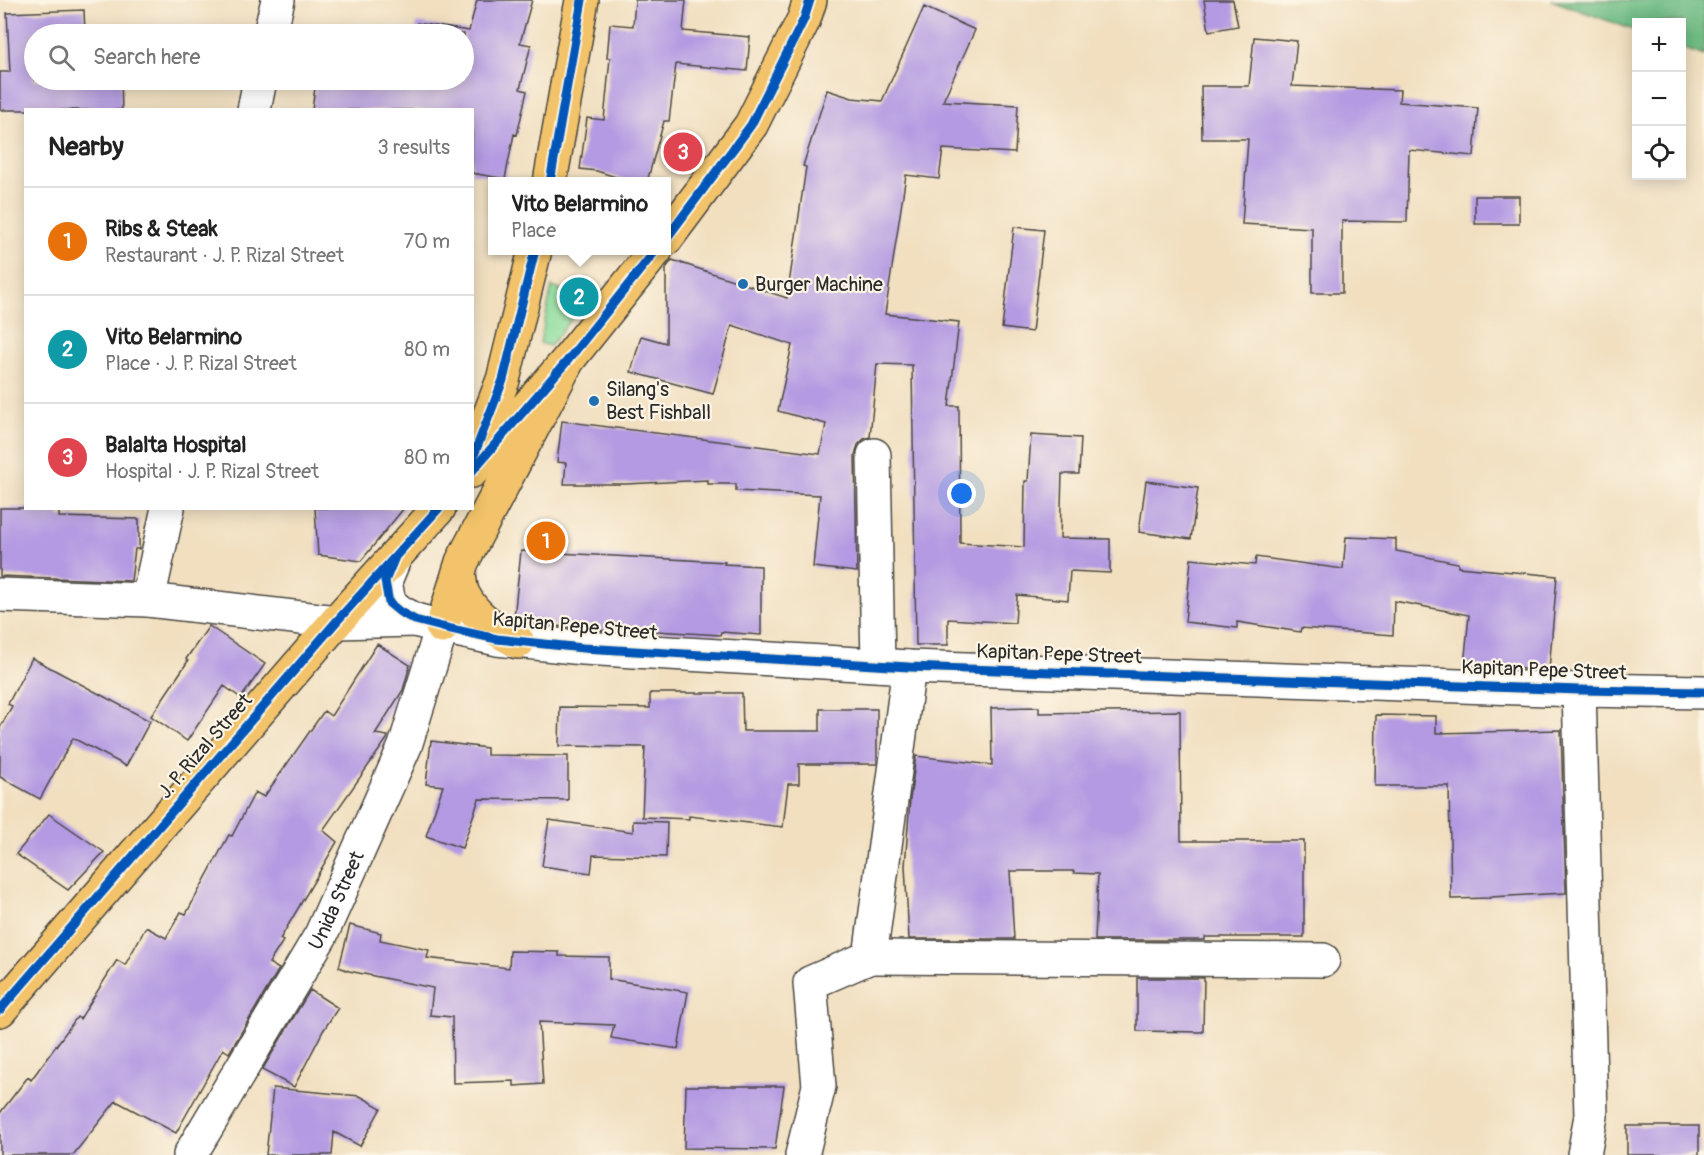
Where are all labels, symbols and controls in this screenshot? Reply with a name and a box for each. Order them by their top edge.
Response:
map controls [1632,18,1686,180]
button: + [1632,18,1686,72]
search box [24,24,474,90]
icon: search [45,41,78,74]
text: Search here [93,43,200,71]
button: − [1632,72,1686,126]
button: locate [1632,126,1686,180]
pin: 3 [664,130,702,174]
text: Nearby [48,131,124,163]
text: 3 results [378,135,450,160]
popup [488,177,671,255]
text: Vito Belarmino [511,190,648,218]
text: Ribs & Steak [105,215,218,243]
text: Place [511,218,556,243]
text: 1 [64,229,71,254]
text: 70 m [404,229,450,254]
text: Restaurant · J. P. Rizal Street [105,243,344,268]
place label: Burger Machine [755,272,883,297]
pin: 2 [560,274,598,320]
marker: Burger Machine [736,277,750,291]
text: Vito Belarmino [105,323,242,351]
text: 2 [62,337,73,362]
text: 80 m [404,337,450,362]
text: Place · J. P. Rizal Street [105,351,297,376]
place label: Silang's Best Fishball [606,377,711,425]
marker: Silang's Best Fishball [587,394,601,408]
text: Balalta Hospital [105,431,246,459]
text: 3 [62,445,73,470]
text: 80 m [404,445,450,470]
text: Hospital · J. P. Rizal Street [105,459,319,484]
your location [947,479,976,508]
pin: 1 [526,518,566,564]
street label: Kapitan Pepe Street [491,606,659,646]
street label: Kapitan Pepe Street [976,639,1143,669]
street label: Kapitan Pepe Street [1461,655,1628,685]
street label: J. P. Rizal Street [152,687,258,804]
street label: Unida Street [303,846,370,954]

